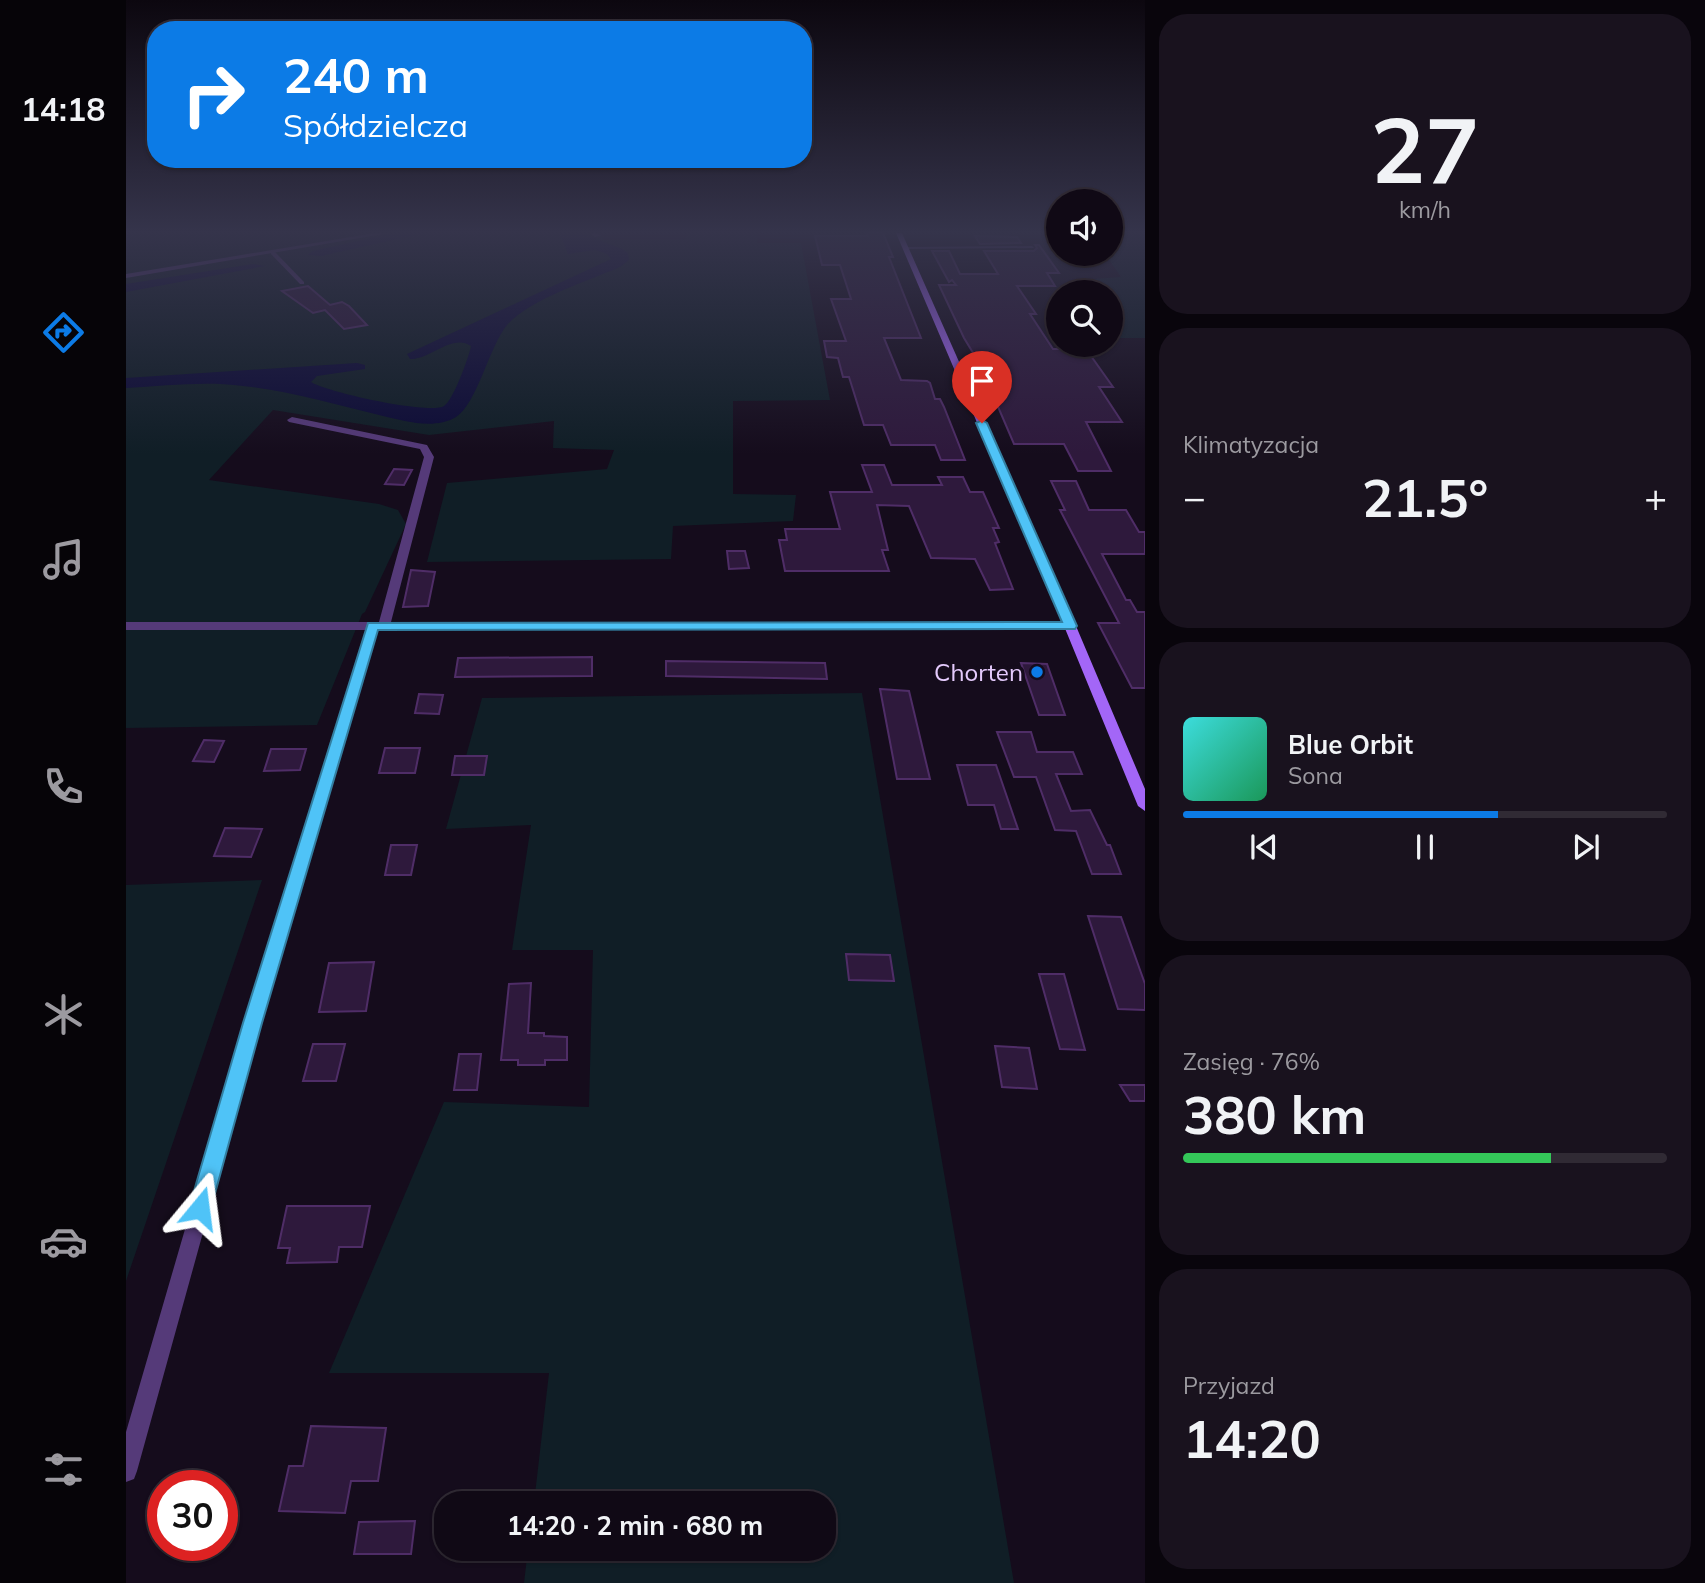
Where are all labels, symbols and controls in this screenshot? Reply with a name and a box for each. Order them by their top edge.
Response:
text: 240 m [283,44,429,105]
icon: right [168,49,259,140]
text: 14:18 [21,89,105,129]
text: 27 [1370,92,1480,206]
text: Spółdzielcza [283,105,468,145]
map controls [1046,189,1123,357]
button: sound [1046,189,1123,266]
text: km/h [1399,195,1451,224]
button: search [1046,280,1123,357]
icon: directions [39,308,88,357]
pin [952,351,1012,423]
icon: arrive [963,362,1001,400]
text: Klimatyzacja [1183,430,1319,459]
text: 21.5° [1362,465,1488,530]
text: − [1183,473,1206,521]
text: + [1644,473,1667,521]
icon: music [39,535,88,584]
place label: Chorten [934,657,1023,687]
marker: Chorten [1029,664,1045,680]
text: Blue Orbit [1288,728,1413,761]
text: Sona [1288,761,1343,790]
icon: phone [39,762,88,811]
icon: previous [1245,828,1283,866]
icon: pause [1406,828,1444,866]
icon: next [1567,828,1605,866]
icon: climate [39,990,88,1039]
text: Zasięg · 76% [1183,1047,1320,1076]
text: 380 km [1183,1082,1366,1147]
position arrow [163,1171,237,1245]
icon: car [39,1217,88,1266]
text: Przyjazd [1183,1371,1275,1400]
text: 14:20 [1183,1406,1321,1471]
icon: filters [39,1445,88,1494]
speed limit sign: 30 [147,1470,238,1561]
text: 14:20 · 2 min · 680 m [507,1509,763,1542]

